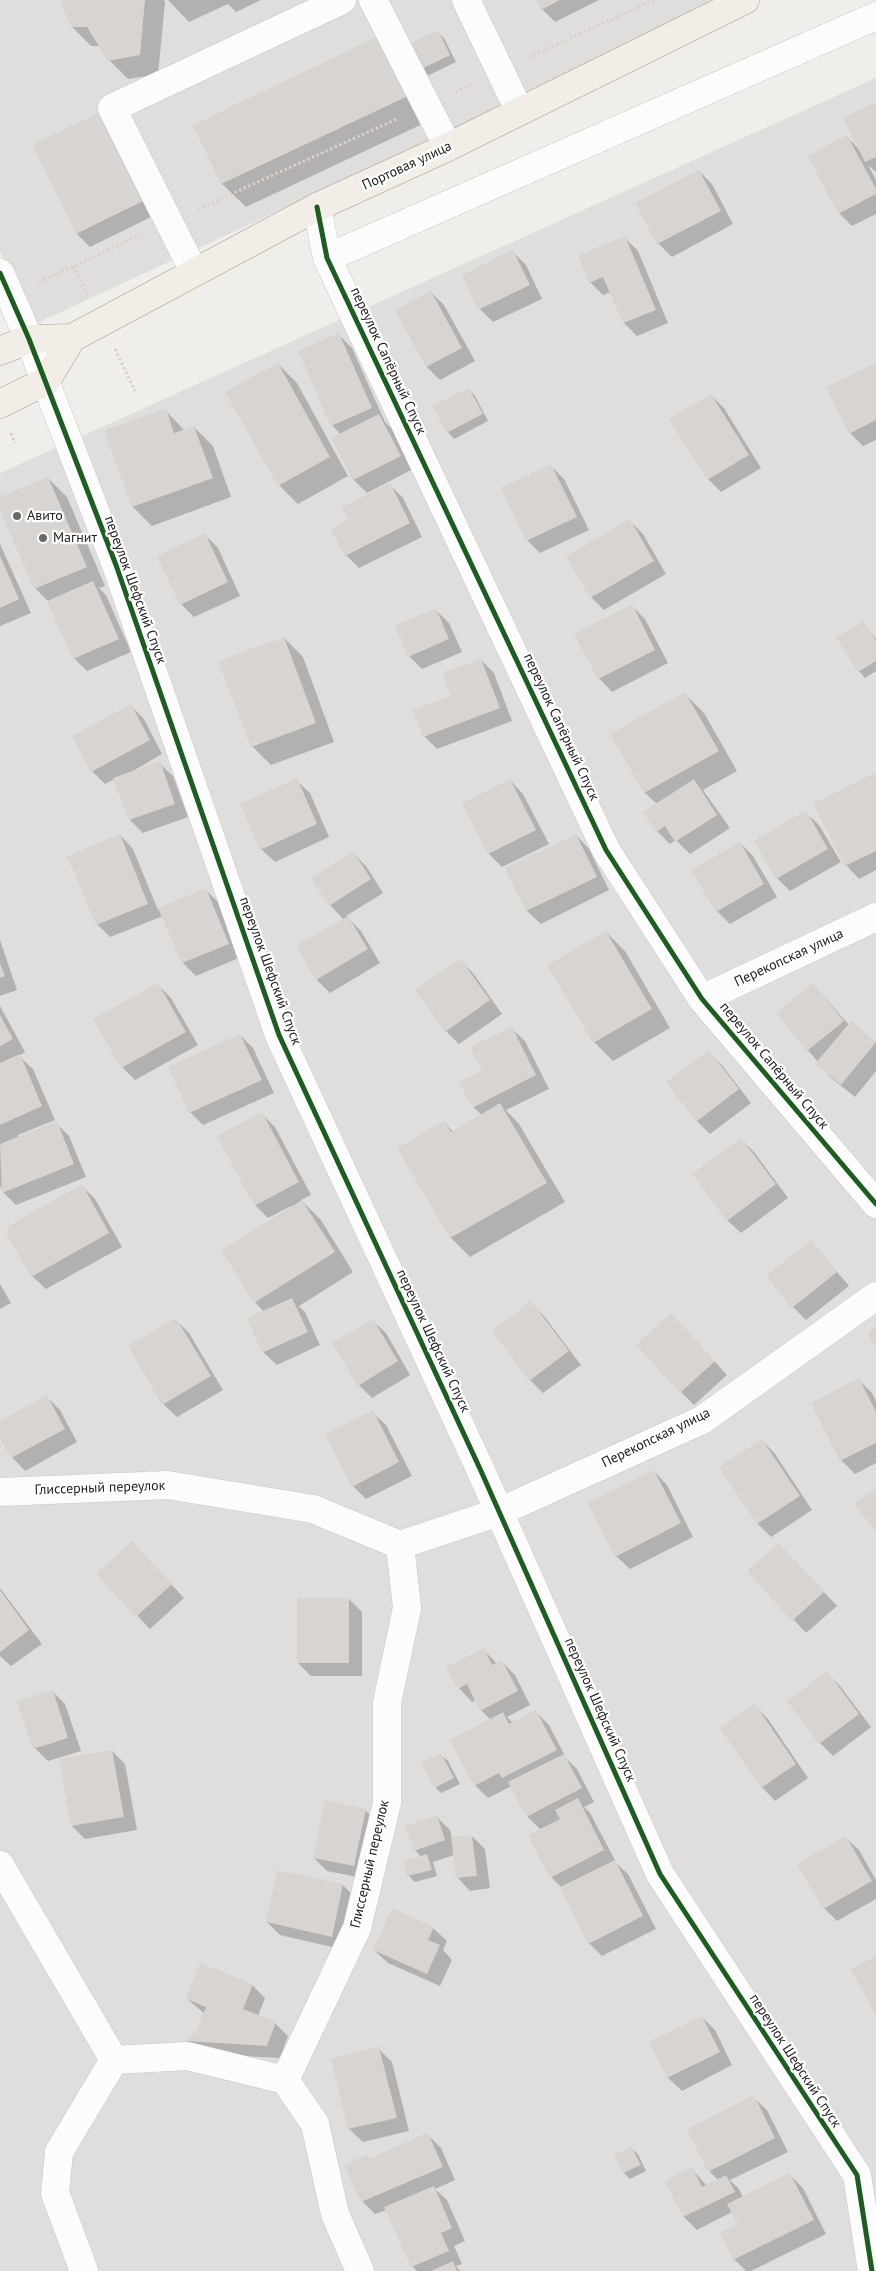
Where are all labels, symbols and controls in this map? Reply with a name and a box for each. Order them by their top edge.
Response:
street label: Портовая улица [360,138,454,194]
street label: переулок Сапёрный Спуск [346,285,430,437]
place label: Авито [27,508,63,524]
marker: Авито [11,510,23,522]
street label: переулок Шефский Спуск [100,514,170,666]
place label: Магнит [53,530,97,546]
marker: Магнит [37,532,49,544]
street label: переулок Сапёрный Спуск [519,651,603,803]
street label: переулок Шефский Спуск [235,895,305,1047]
street label: Перекопская улица [732,925,846,991]
street label: переулок Сапёрный Спуск [716,999,832,1133]
street label: переулок Шефский Спуск [392,1267,474,1415]
street label: Перекопская улица [599,1404,713,1472]
street label: Глиссерный переулок [34,1477,166,1499]
street label: переулок Шефский Спуск [561,1635,639,1785]
street label: Глиссерный переулок [347,1798,393,1930]
street label: переулок Шефский Спуск [745,1991,845,2131]

